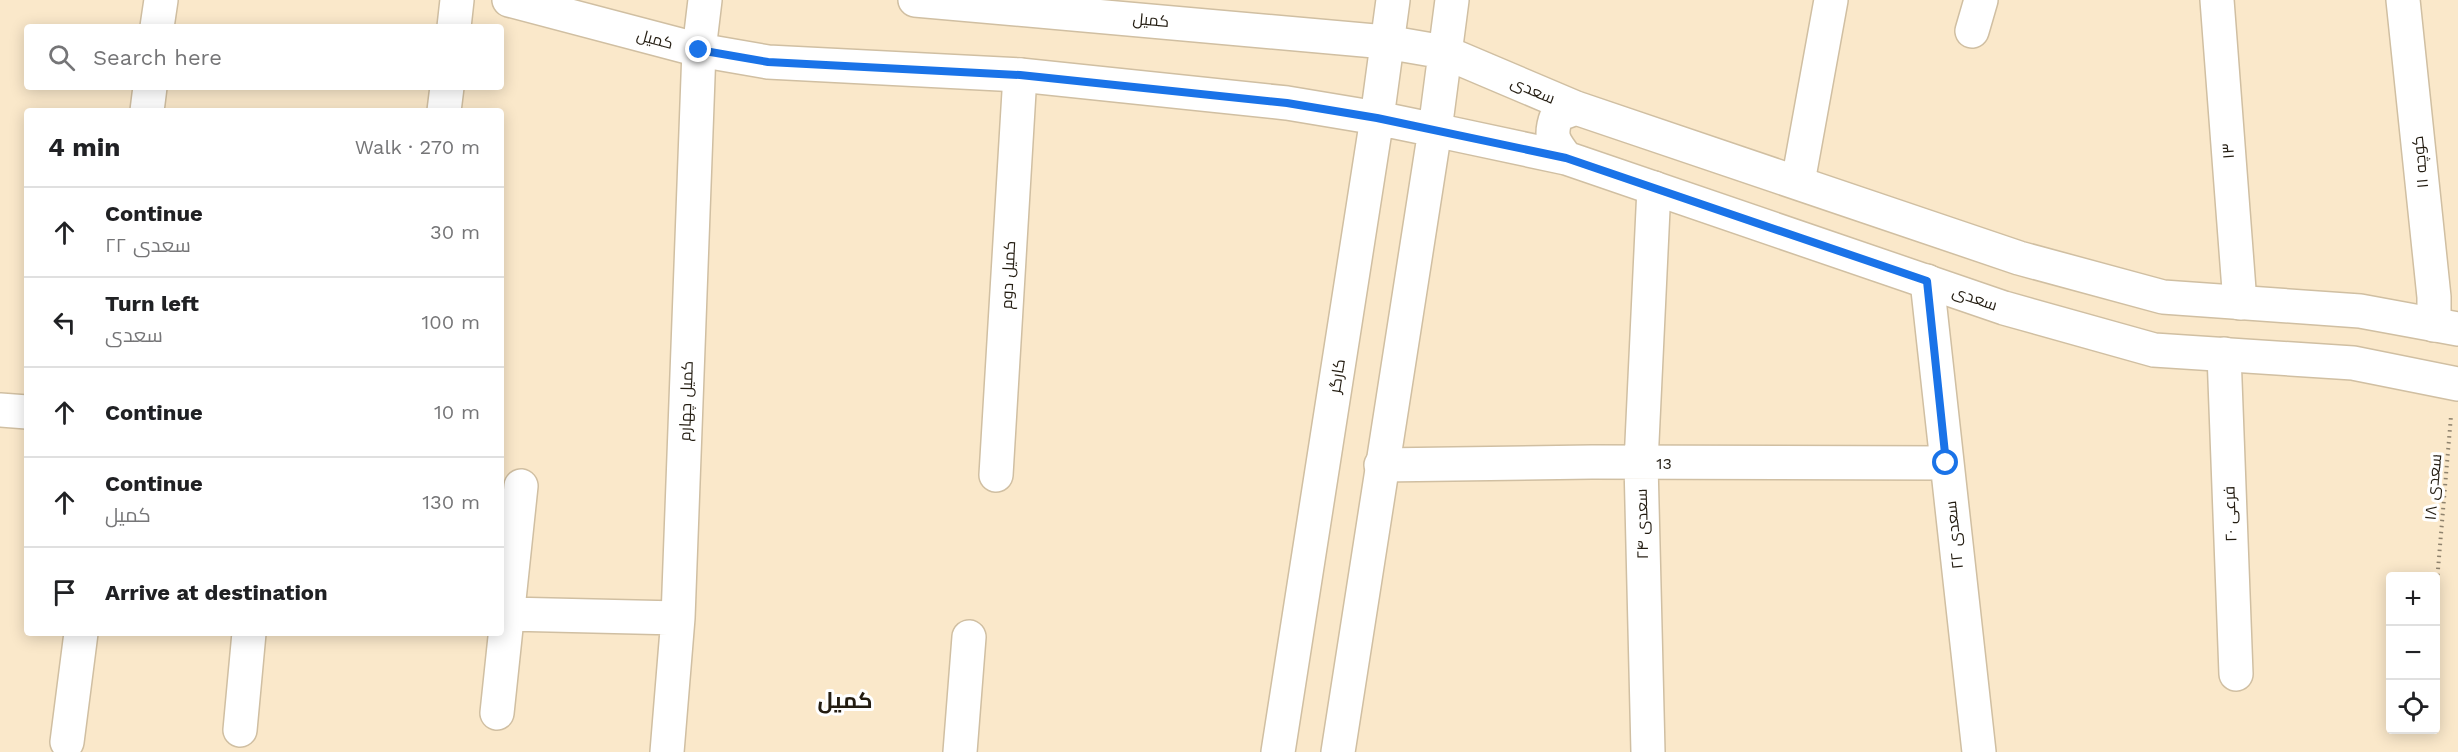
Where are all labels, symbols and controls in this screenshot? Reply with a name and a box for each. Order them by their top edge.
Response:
street label: کمیل [1132,9,1170,32]
search box [24,24,504,90]
street label: کمیل [635,25,675,54]
route end [685,36,711,62]
icon: search [45,41,78,74]
text: Search here [93,45,222,70]
street label: سعدی [1508,72,1558,109]
text: 4 min [48,132,120,162]
text: Walk · 270 m [355,135,480,159]
street label: کوچه ۱۱ [2408,135,2434,189]
street label: ۱۳ [2218,142,2238,160]
text: Continue [105,201,203,226]
icon: ahead [48,216,81,249]
text: 30 m [430,220,480,244]
text: سعدی ۲۲ [105,233,191,257]
street label: کمیل دوم [997,240,1021,310]
street label: سعدی [1950,281,2000,315]
text: Turn left [105,291,199,316]
icon: left [48,306,81,339]
text: 100 m [421,310,480,334]
text: سعدی [105,323,163,347]
street label: کارگر [1325,357,1349,396]
street label: کمیل چهارم [675,360,699,442]
icon: ahead [48,396,81,429]
text: Continue [105,400,203,425]
text: 10 m [434,400,480,424]
route start [1932,449,1958,475]
street label: سعدی ۱۸ [2421,453,2446,521]
street label: 13 [1656,454,1672,473]
text: Continue [105,471,203,496]
icon: ahead [48,486,81,519]
street label: فرعی ۲۰ [2220,486,2241,542]
street label: سعدی ۲۴ [1632,488,1653,560]
text: 130 m [422,490,480,514]
street label: سعدی ۲۲ [1941,500,1968,570]
text: کمیل [105,503,151,527]
map controls [2386,572,2440,734]
button: + [2386,572,2440,626]
icon: arrive [48,576,81,609]
text: Arrive at destination [105,580,328,605]
button: − [2386,626,2440,680]
button: locate [2386,680,2440,734]
district label: کمیل [817,688,873,714]

